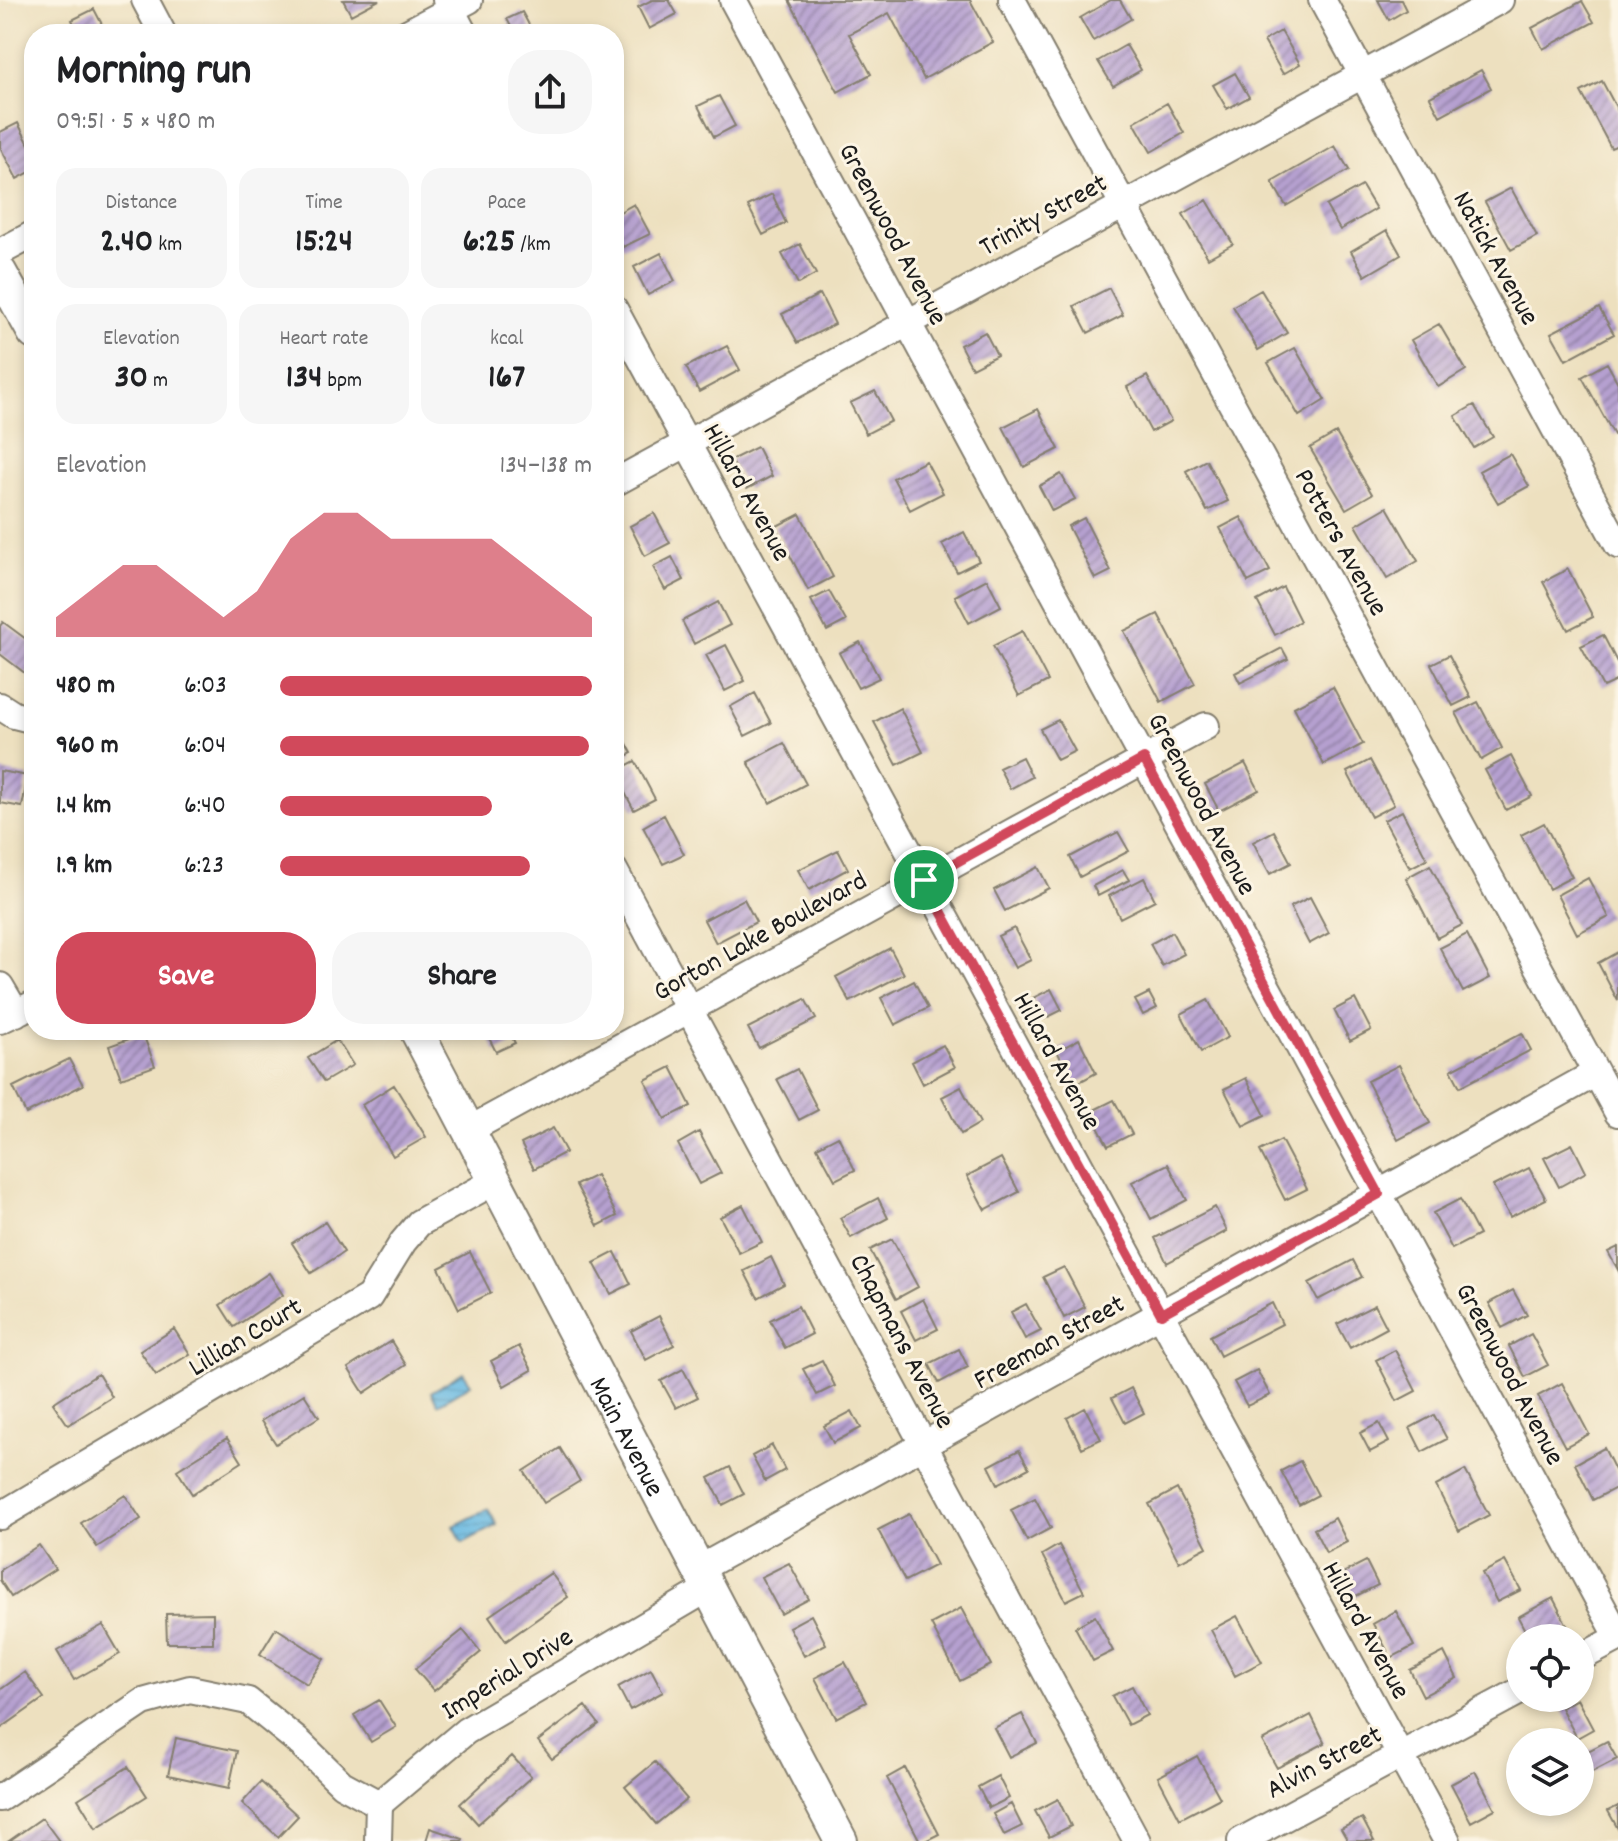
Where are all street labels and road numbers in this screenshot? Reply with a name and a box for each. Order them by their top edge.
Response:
street label: Greenwood Avenue [826,137,955,334]
street label: Trinity Street [973,166,1116,269]
street label: Natick Avenue [1440,185,1547,334]
street label: Hillard Avenue [690,417,799,570]
street label: Potters Avenue [1282,462,1396,625]
street label: Greenwood Avenue [1135,707,1264,904]
street label: Gorton Lake Boulevard [647,863,876,1014]
street label: Hillard Avenue [1000,986,1109,1139]
street label: Chapmans Avenue [837,1248,963,1437]
street label: Greenwood Avenue [1443,1277,1572,1474]
street label: Freeman Street [968,1286,1133,1402]
street label: Lillian Court [182,1290,311,1389]
street label: Main Avenue [576,1371,672,1505]
street label: Hillard Avenue [1309,1555,1418,1708]
street label: Imperial Drive [435,1620,582,1733]
street label: Alvin Street [1260,1717,1390,1812]

